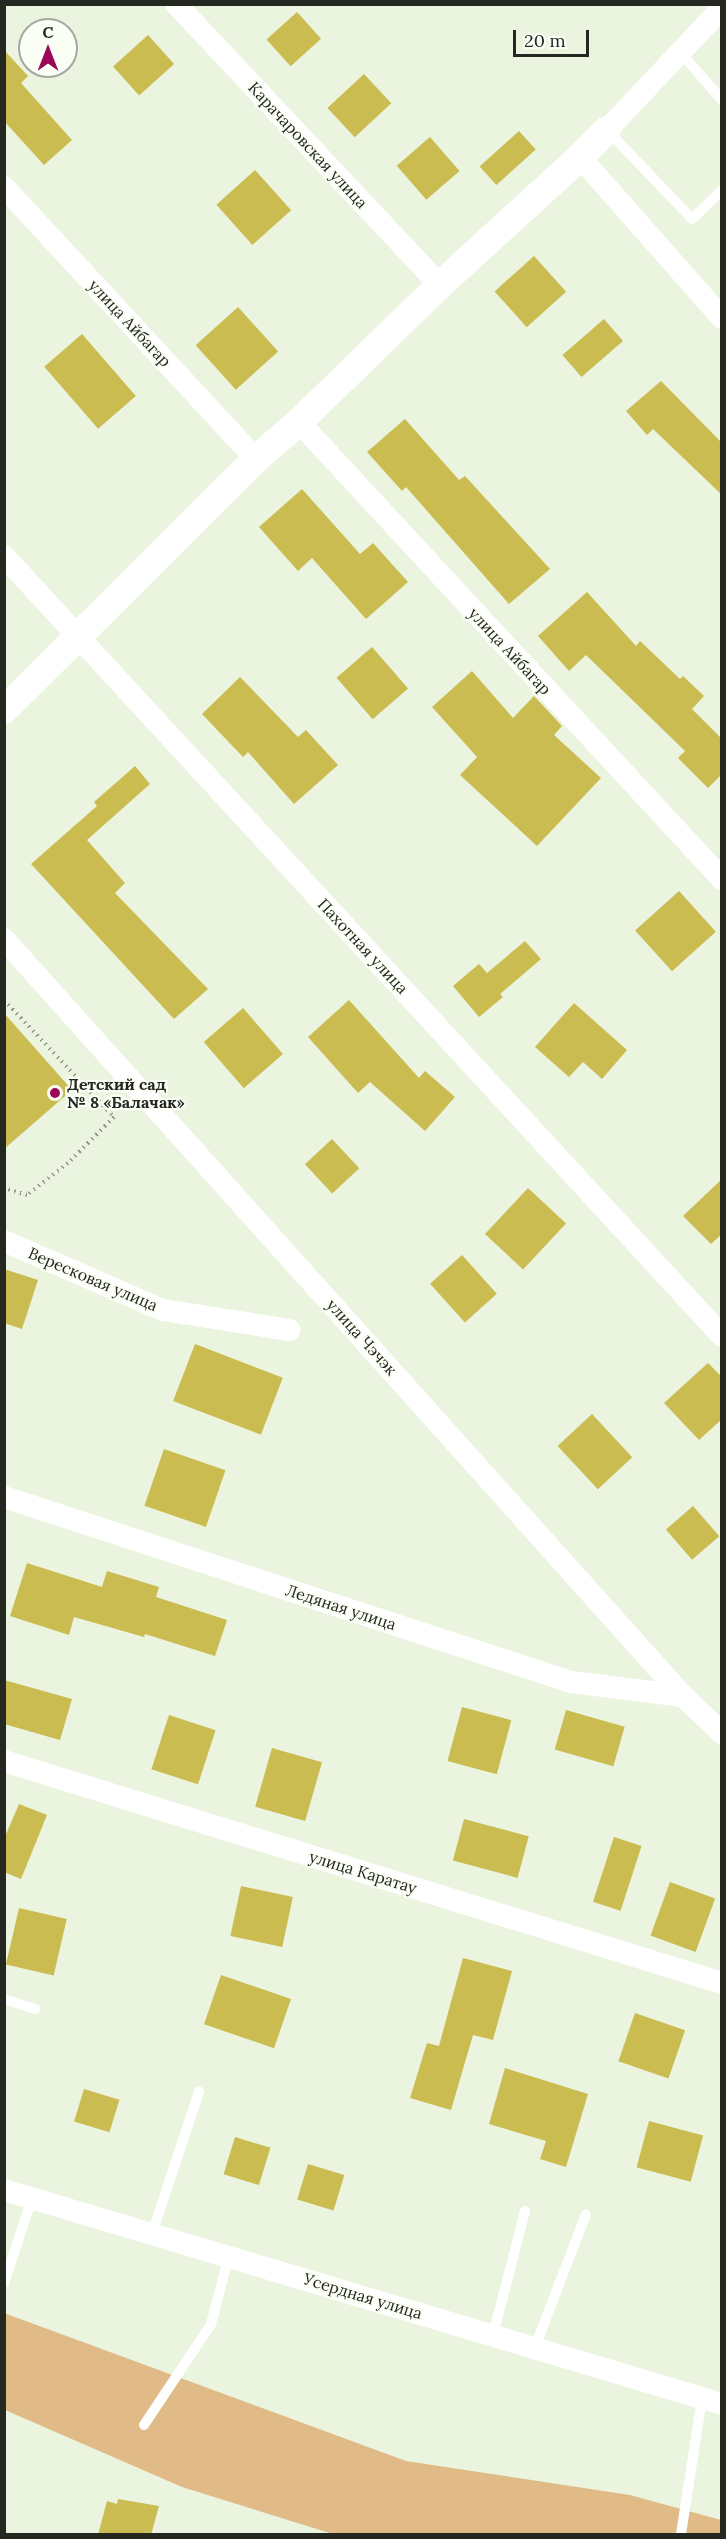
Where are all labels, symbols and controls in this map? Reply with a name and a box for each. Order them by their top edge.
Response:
north arrow [18,18,78,78]
scale bar [516,18,592,56]
text: С [42,22,54,42]
text: 20 m [524,29,566,52]
street label: Карачаровская улица [244,78,372,212]
street label: улица Айбагар [85,275,175,371]
street label: улица Айбагар [465,603,555,699]
street label: Пахотная улица [314,894,412,998]
place label: Детский сад № 8 «Балачак» [67,1074,185,1112]
marker: Детский сад № 8 «Балачак» [48,1086,62,1100]
street label: Вересковая улица [25,1243,161,1315]
street label: улица Чэчэк [323,1295,401,1379]
street label: Ледяная улица [283,1580,399,1634]
street label: улица Каратау [307,1846,419,1898]
street label: Усердная улица [301,2269,425,2323]

